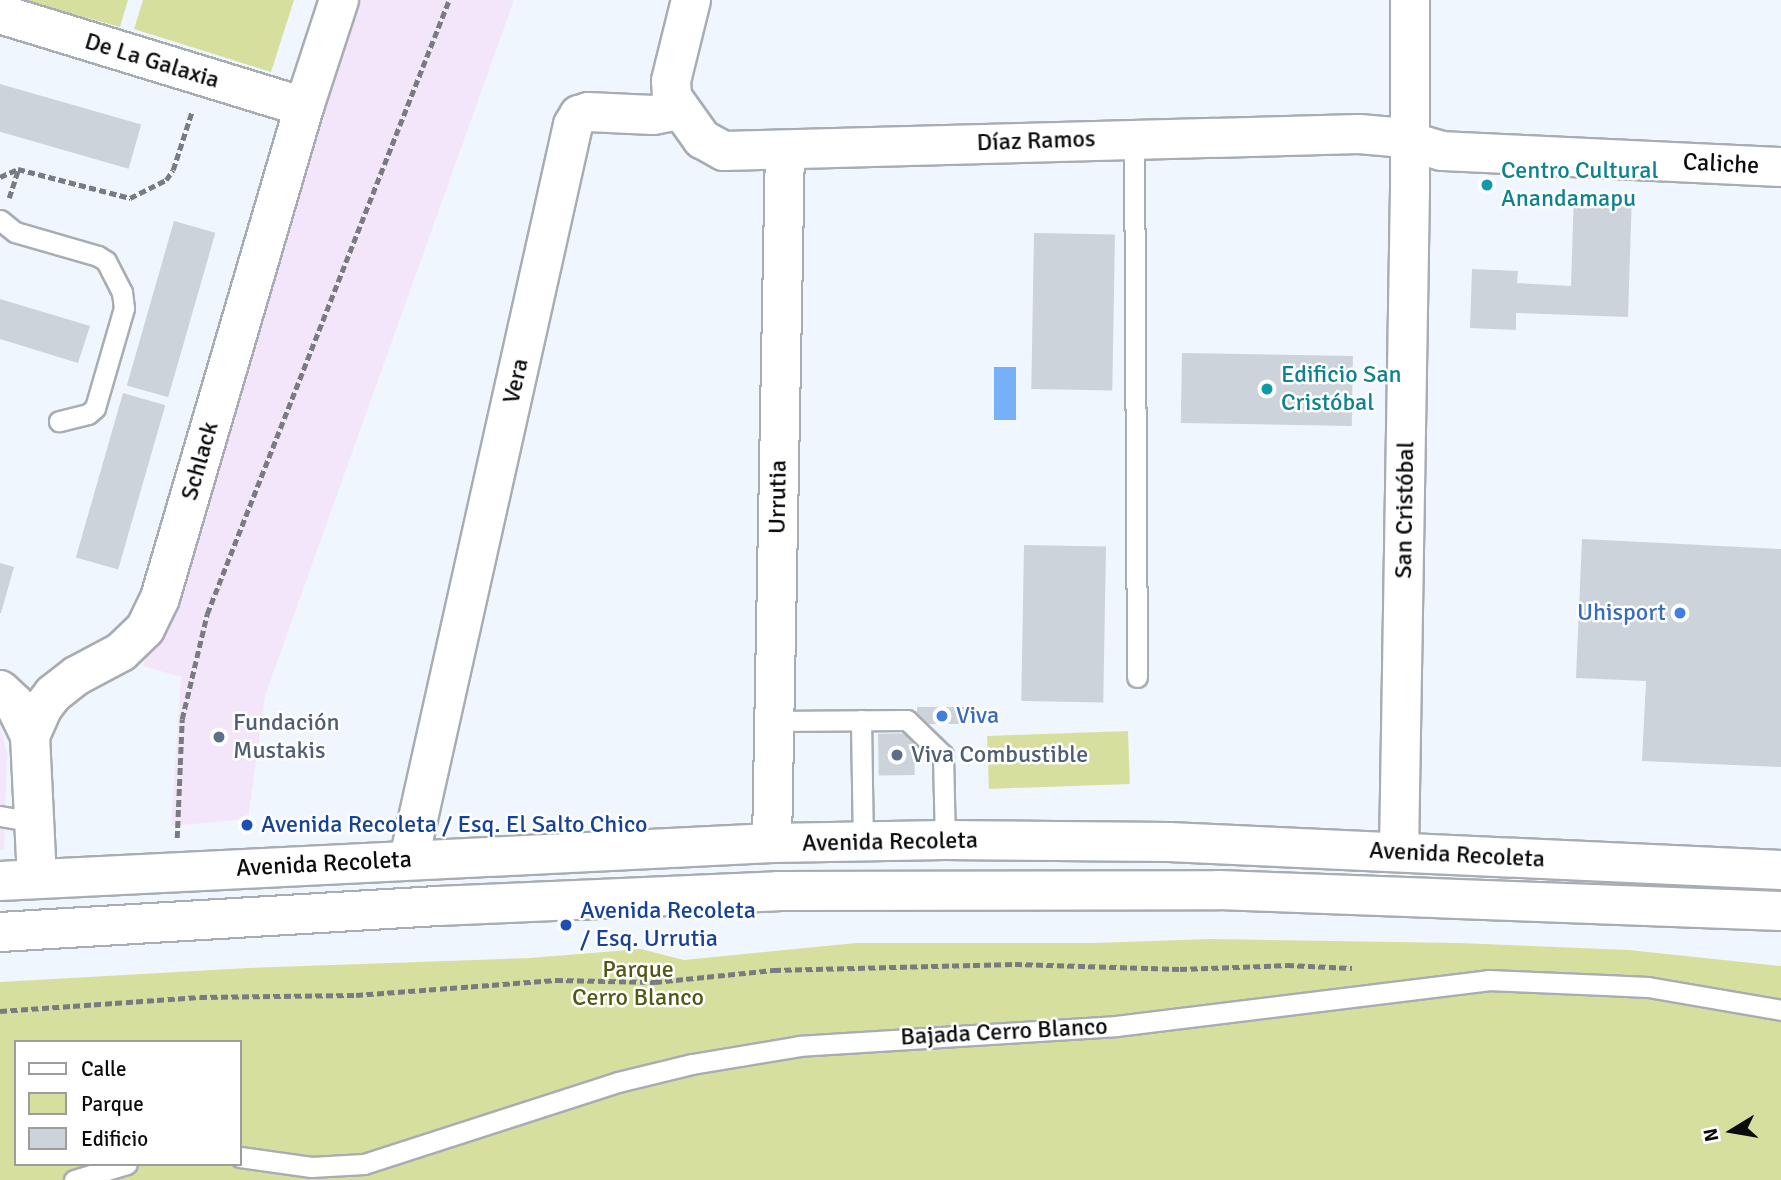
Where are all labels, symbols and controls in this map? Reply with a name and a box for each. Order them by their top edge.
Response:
street label: De La Galaxia [81,27,223,95]
street label: Díaz Ramos [976,125,1096,157]
street label: Caliche [1682,148,1760,180]
place label: Centro Cultural Anandamapu [1501,157,1658,213]
marker: Centro Cultural Anandamapu [1479,177,1495,193]
street label: Vera [497,356,535,406]
place label: Edificio San Cristóbal [1281,361,1402,417]
marker: Edificio San Cristóbal [1259,381,1275,397]
street label: Schlack [175,418,225,504]
street label: San Cristóbal [1389,441,1421,579]
street label: Urrutia [763,460,793,534]
place label: Uhisport [1577,599,1666,627]
marker: Uhisport [1672,605,1688,621]
place label: Viva [956,702,999,730]
marker: Viva [934,708,950,724]
place label: Fundación Mustakis [233,709,340,765]
marker: Fundación Mustakis [211,729,227,745]
place label: Viva Combustible [911,741,1088,769]
marker: Viva Combustible [889,747,905,763]
place label: Avenida Recoleta / Esq. El Salto Chico [261,811,648,839]
marker: Avenida Recoleta / Esq. El Salto Chico [239,817,255,833]
street label: Avenida Recoleta [802,826,978,858]
street label: Avenida Recoleta [1368,836,1546,874]
street label: Avenida Recoleta [235,845,413,883]
place label: Avenida Recoleta / Esq. Urrutia [580,897,756,953]
marker: Avenida Recoleta / Esq. Urrutia [558,917,574,933]
park label: Parque Cerro Blanco [572,956,704,1012]
street label: Bajada Cerro Blanco [900,1012,1108,1052]
legend [14,1040,242,1166]
text: Calle [81,1056,127,1082]
text: Parque [81,1091,144,1117]
north arrow [1697,1096,1767,1166]
text: Edificio [81,1126,148,1152]
text: N [1698,1126,1724,1144]

